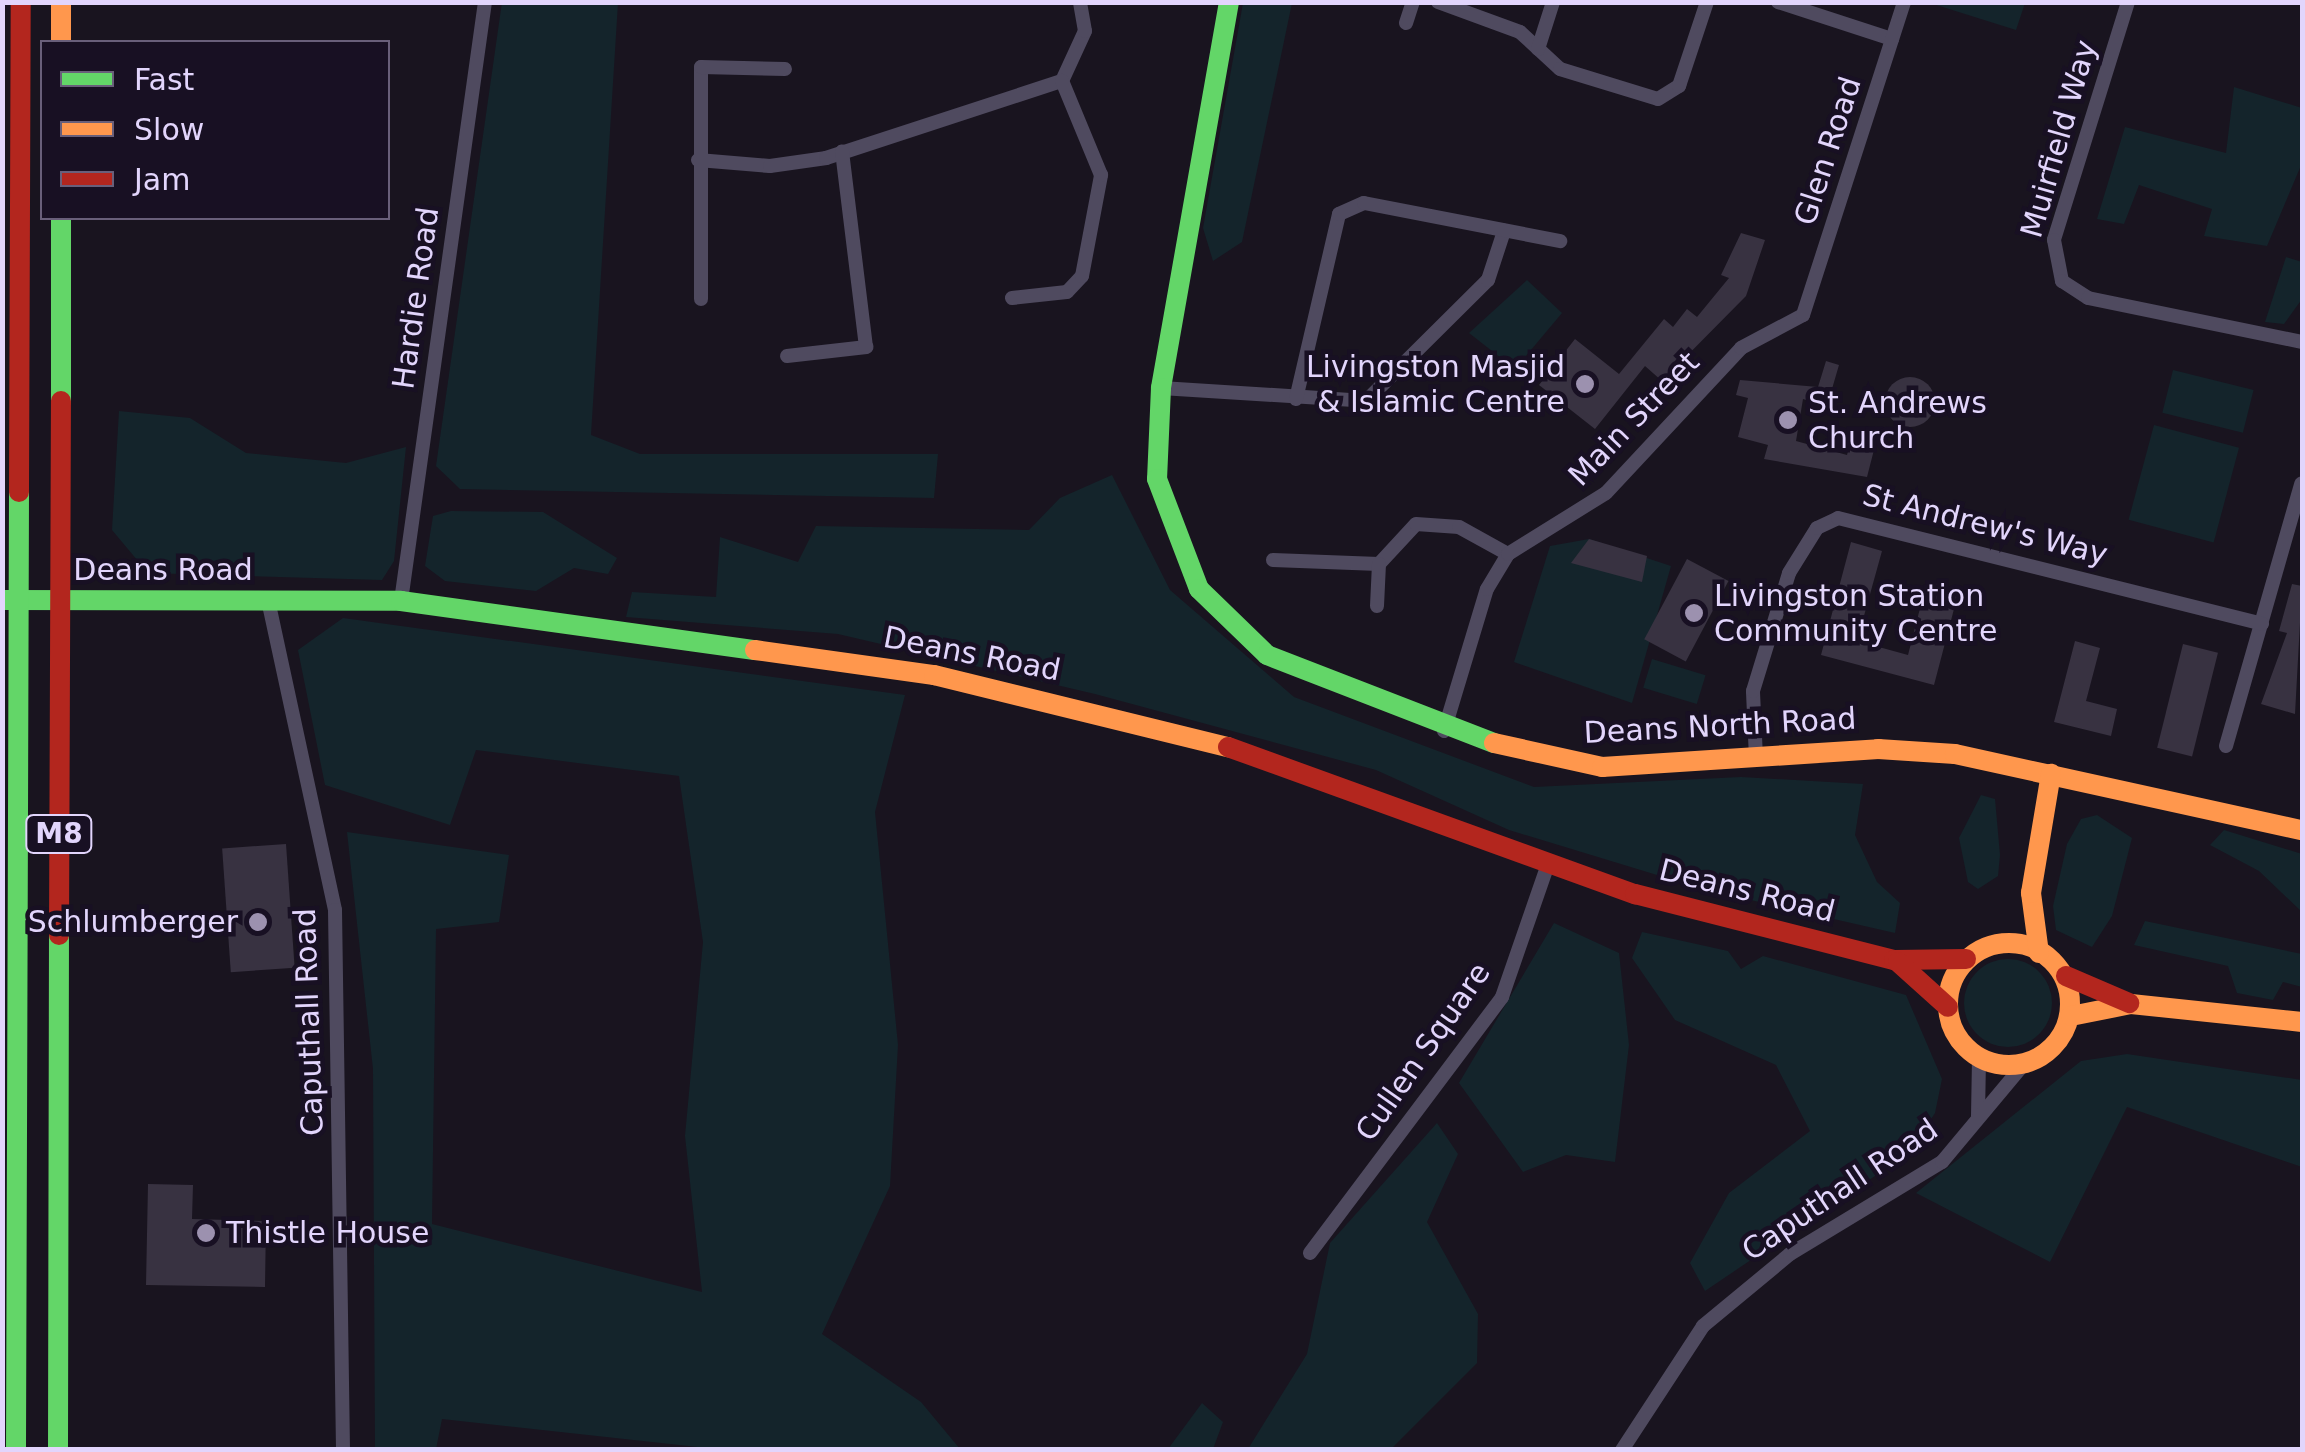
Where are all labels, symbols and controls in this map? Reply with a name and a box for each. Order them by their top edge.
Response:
street label: Muirfield Way [2014,36,2104,242]
legend [40,40,390,220]
text: Fast [134,62,194,97]
street label: Glen Road [1787,72,1869,230]
text: Slow [134,112,204,147]
text: Jam [134,162,190,197]
street label: Hardie Road [385,205,447,391]
street label: Main Street [1561,345,1707,493]
place label: Livingston Masjid & Islamic Centre [1306,349,1565,420]
marker: Livingston Masjid & Islamic Centre [1574,373,1596,395]
place label: St. Andrews Church [1808,385,1987,456]
marker: St. Andrews Church [1777,409,1799,431]
street label: St Andrew's Way [1859,477,2111,573]
street label: Deans Road [73,552,253,588]
place label: Livingston Station Community Centre [1714,578,1997,648]
marker: Livingston Station Community Centre [1683,602,1705,624]
street label: Deans Road [881,619,1063,689]
street label: Deans North Road [1583,701,1857,751]
road number: M8 [24,811,94,857]
street label: Deans Road [1656,852,1838,930]
place label: Schlumberger [28,904,238,940]
street label: Caputhall Road [287,907,331,1137]
marker: Schlumberger [247,911,269,933]
street label: Cullen Square [1348,956,1498,1148]
street label: Caputhall Road [1735,1111,1945,1269]
place label: Thistle House [226,1215,429,1251]
marker: Thistle House [195,1222,217,1244]

